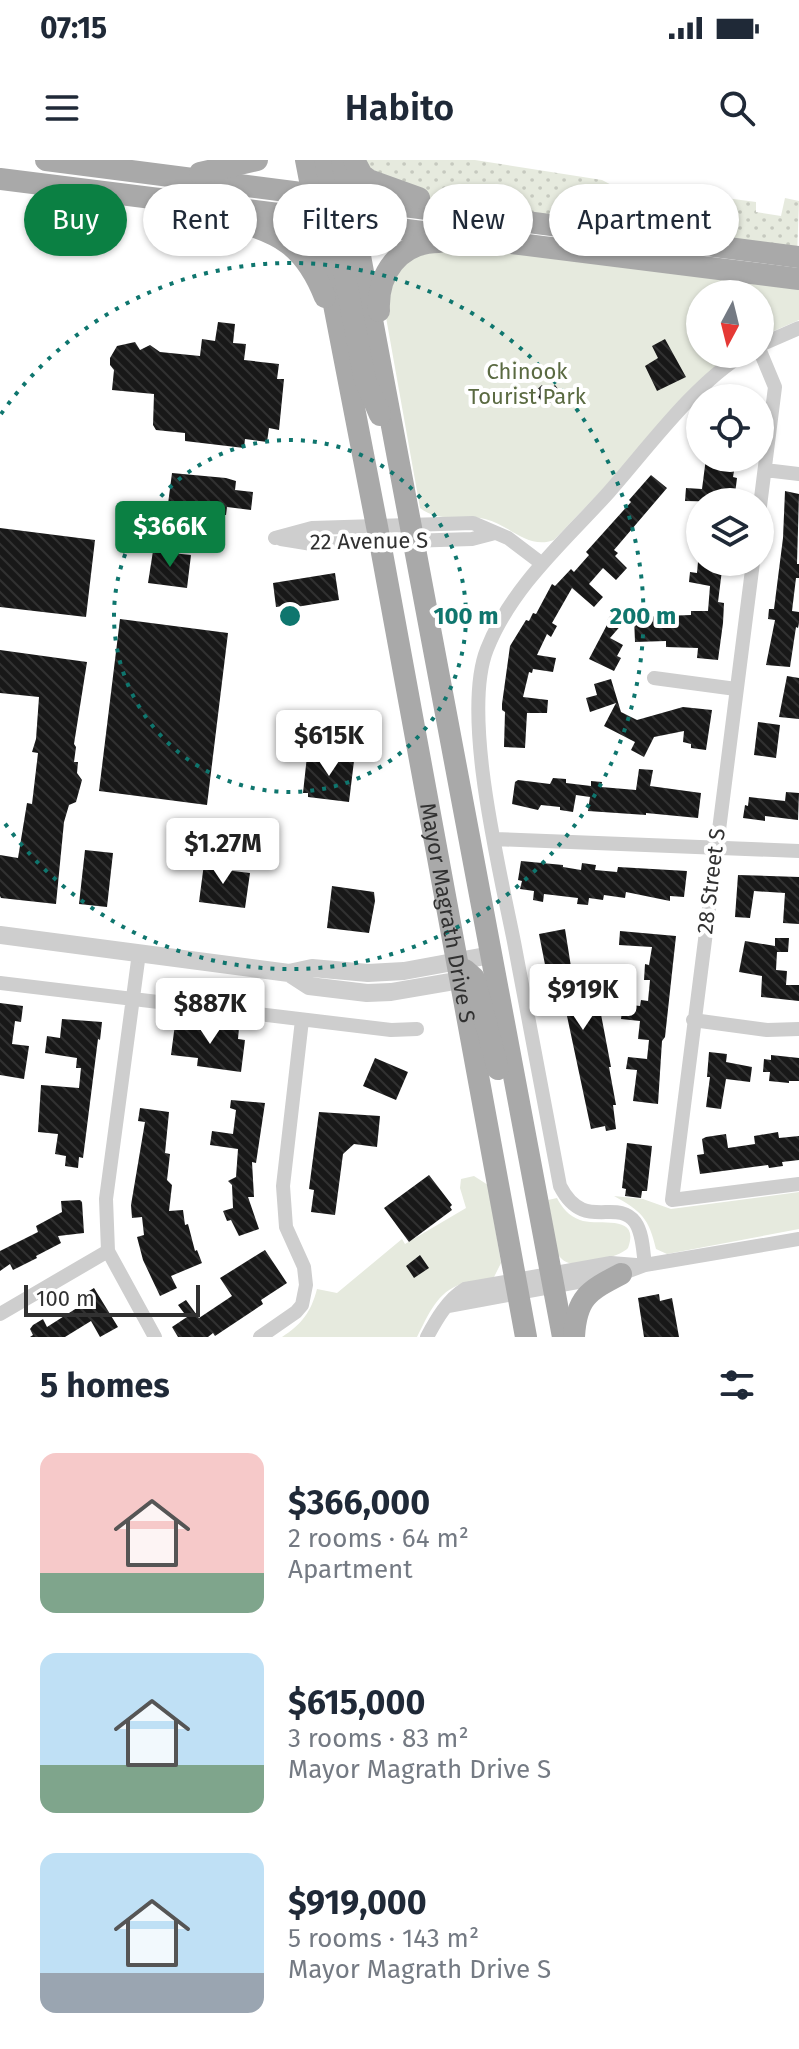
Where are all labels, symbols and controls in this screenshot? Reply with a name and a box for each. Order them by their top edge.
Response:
text: 07:15 [40,10,107,46]
icon: menu [40,86,84,130]
text: Habito [345,86,454,130]
icon: search [715,86,759,130]
chip: Buy [24,184,127,256]
chip: Rent [143,184,257,256]
chip: Filters [273,184,407,256]
chip: New [423,184,533,256]
chip: Apartment [549,184,739,256]
north arrow [686,280,774,368]
map controls [686,280,774,576]
park label: Chinook Tourist Park [468,358,587,410]
button: locate [686,384,774,472]
button: layers [686,488,774,576]
pin: $366K [114,501,226,569]
text: $366K [133,511,207,542]
street label: 22 Avenue S [310,526,428,556]
centre of rings [276,602,304,630]
text: 100 m [433,602,499,630]
text: 200 m [610,602,676,630]
pin: $615K [273,710,385,778]
text: $615K [294,720,364,751]
street label: Mayor Magrath Drive S [415,801,481,1025]
pin: $1.27M [158,818,288,886]
street label: 28 Street S [691,827,731,935]
text: $1.27M [184,828,262,859]
pin: $919K [527,964,639,1032]
text: $919K [548,974,618,1005]
pin: $887K [154,978,266,1046]
text: $887K [174,988,246,1019]
scale bar [24,1281,200,1317]
text: 100 m [36,1285,95,1312]
icon: filters [715,1363,759,1407]
text: 5 homes [40,1365,170,1406]
text: $366,000 [288,1482,430,1523]
icon: home [104,1485,200,1581]
text: 2 rooms · 64 m² [288,1523,469,1554]
text: Apartment [288,1554,413,1585]
text: $615,000 [288,1682,425,1723]
icon: home [104,1685,200,1781]
text: 3 rooms · 83 m² [288,1723,469,1754]
text: Mayor Magrath Drive S [288,1754,551,1785]
text: $919,000 [288,1882,427,1923]
icon: home [104,1885,200,1981]
text: 5 rooms · 143 m² [288,1923,479,1954]
text: Mayor Magrath Drive S [288,1954,551,1985]

